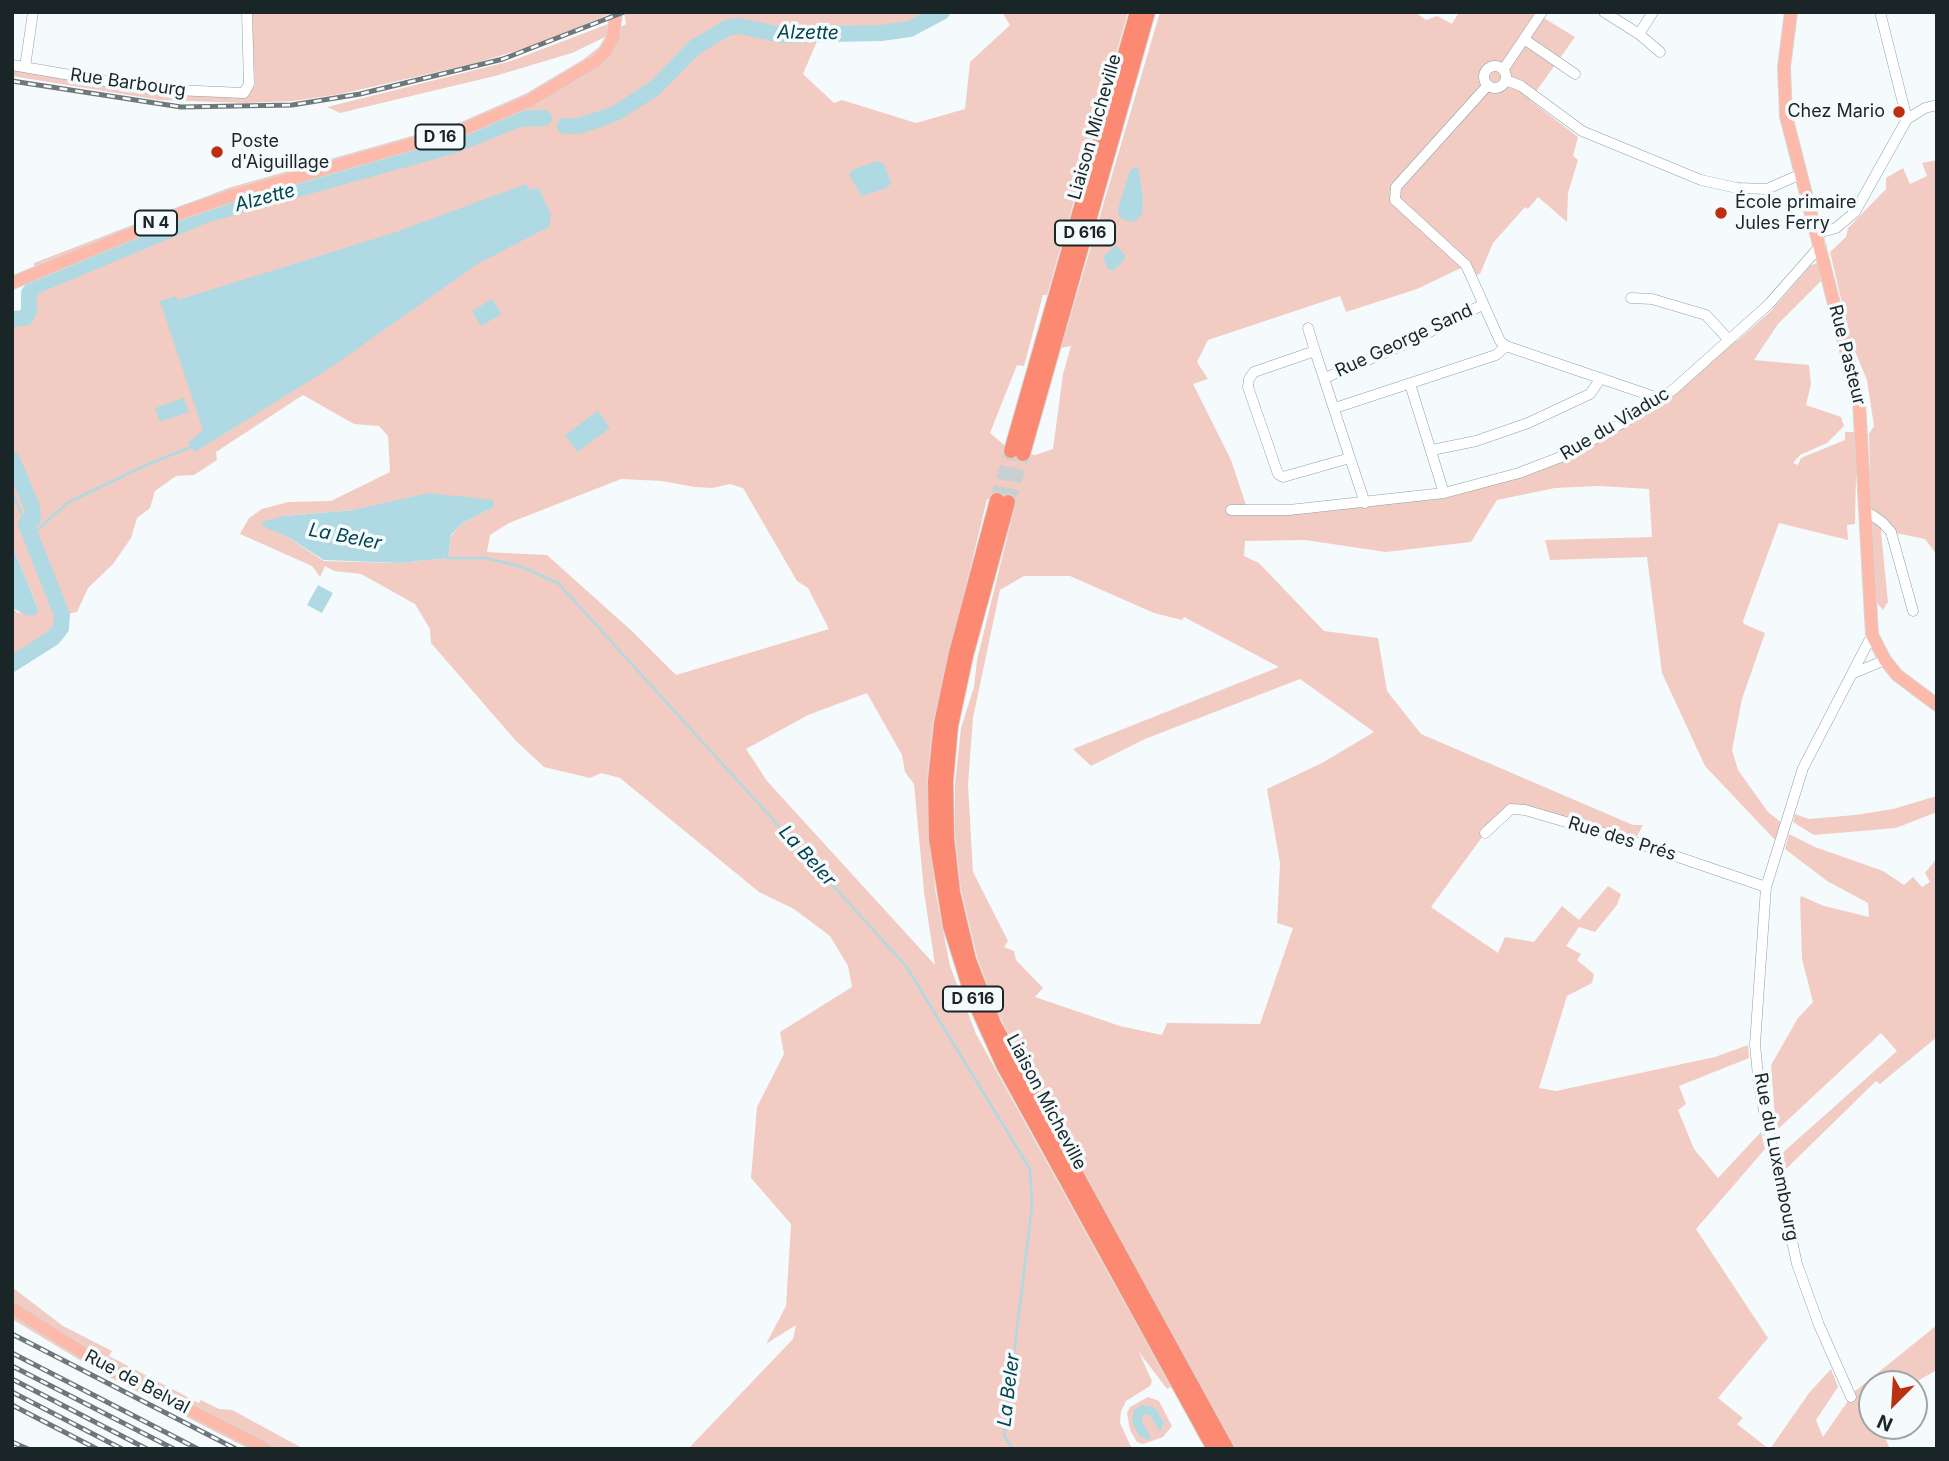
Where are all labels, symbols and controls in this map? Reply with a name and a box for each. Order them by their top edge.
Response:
water label: Alzette [777,21,839,45]
street label: Liaison Micheville [1064,52,1126,202]
street label: Rue Barbourg [69,64,187,102]
place label: Chez Mario [1787,101,1885,123]
marker: Chez Mario [1891,104,1907,120]
road number: D 16 [416,125,464,150]
place label: Poste d'Aiguillage [231,131,329,174]
marker: Poste d'Aiguillage [209,144,225,160]
water label: Alzette [232,179,298,217]
place label: École primaire Jules Ferry [1735,192,1856,234]
marker: École primaire Jules Ferry [1713,205,1729,221]
road number: N 4 [135,210,177,236]
road number: D 616 [1055,220,1115,246]
street label: Rue George Sand [1332,300,1476,382]
street label: Rue Pasteur [1824,303,1870,407]
street label: Rue du Viaduc [1557,383,1673,465]
water label: La Beler [307,519,383,555]
street label: Rue des Prés [1565,812,1679,866]
water label: La Beler [774,821,840,891]
road number: D 616 [943,987,1003,1012]
street label: Liaison Micheville [1001,1031,1091,1173]
street label: Rue du Luxembourg [1749,1071,1803,1243]
street label: Rue de Belval [81,1345,193,1419]
water label: La Beler [993,1352,1025,1428]
north arrow [1858,1370,1928,1440]
text: N [1874,1409,1896,1436]

